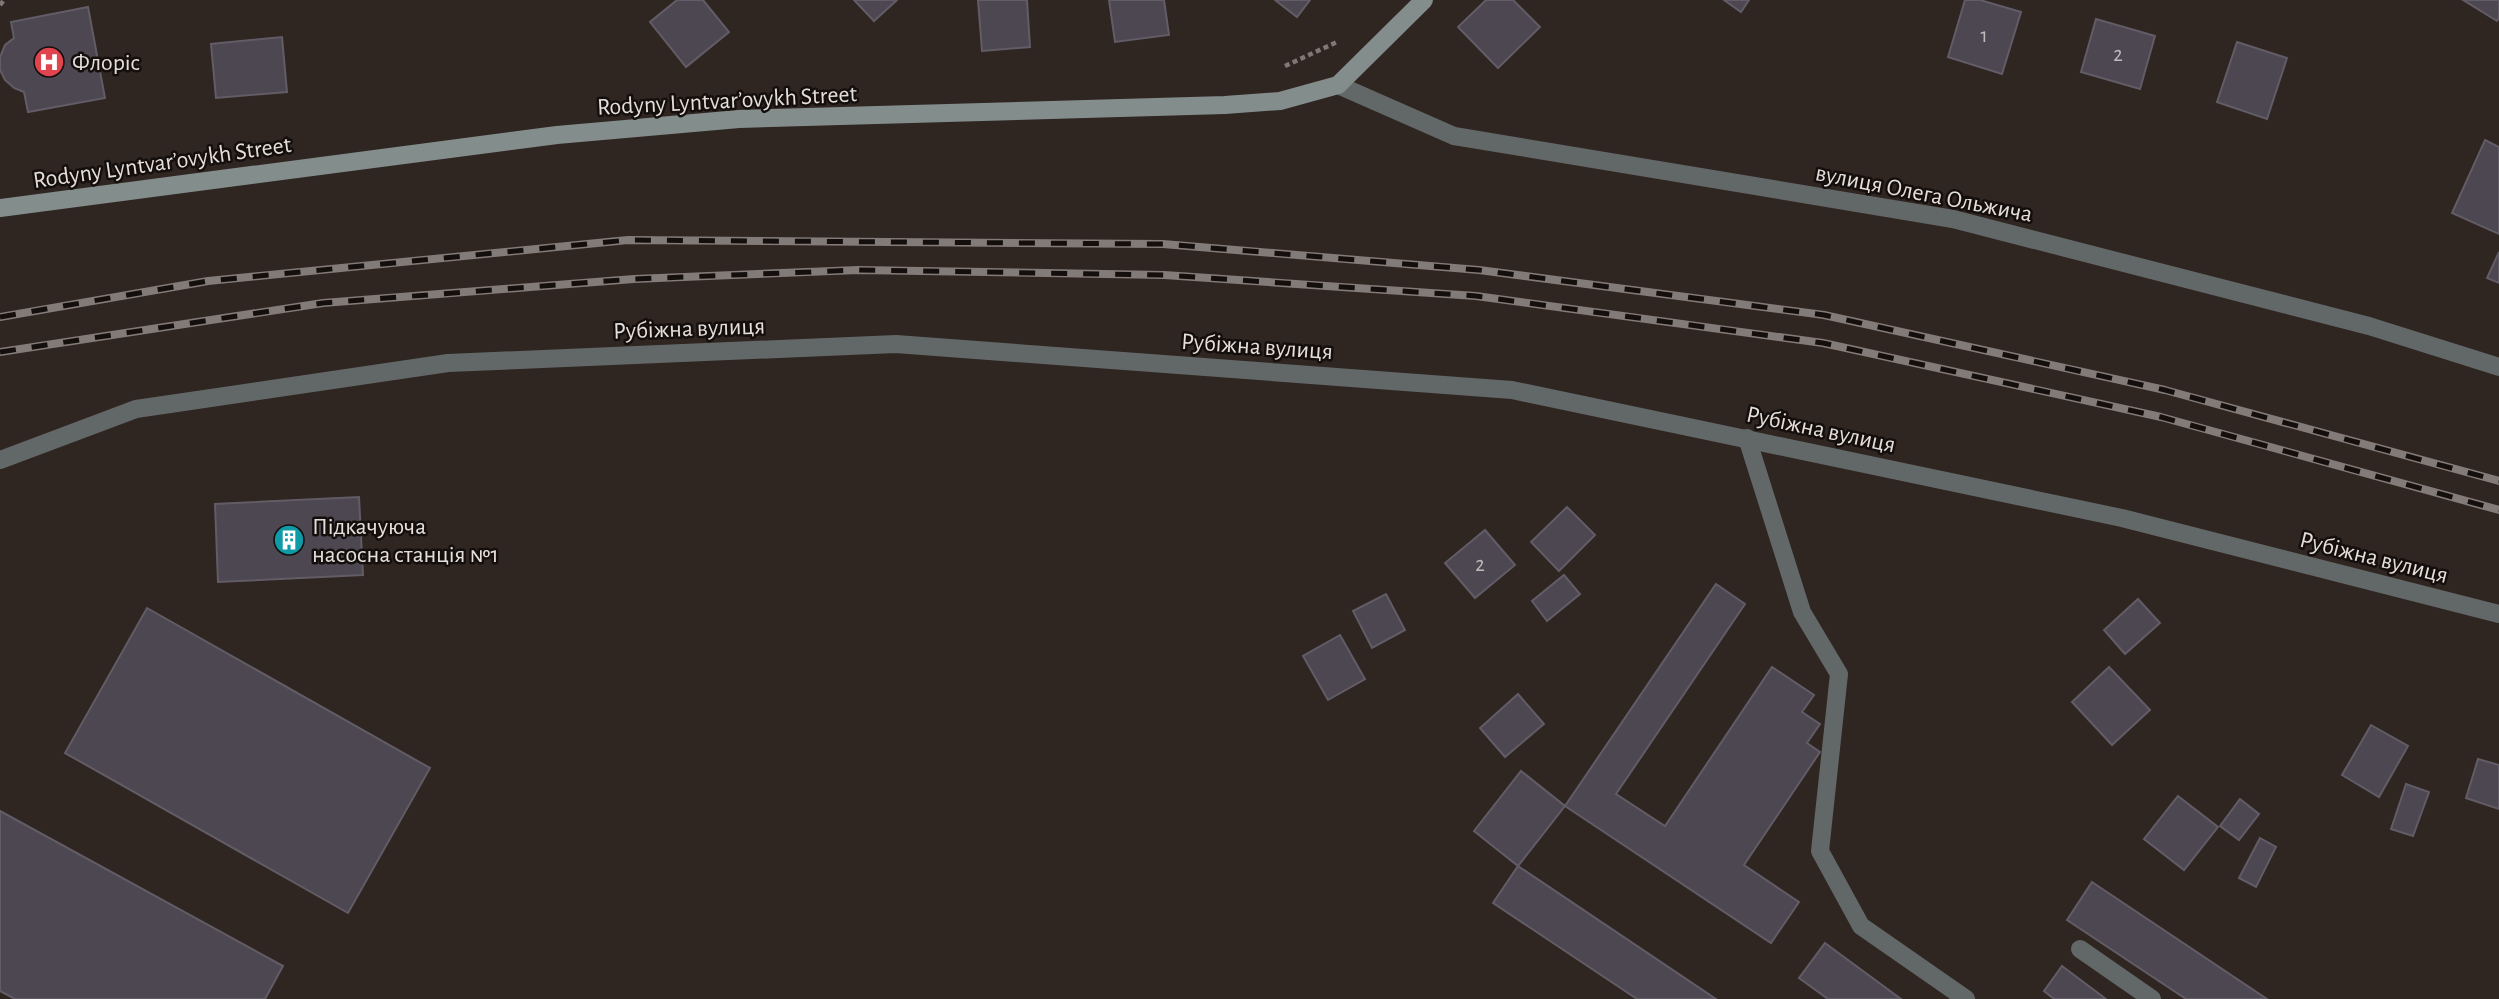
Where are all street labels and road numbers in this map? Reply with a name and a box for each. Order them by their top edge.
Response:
street label: Rodyny Lyntvar’ovykh Street [596,82,858,120]
street label: Rodyny Lyntvar’ovykh Street [32,133,293,193]
street label: вулиця Олега Ольжича [1813,161,2034,227]
street label: Рубіжна вулиця [613,314,765,344]
street label: Рубіжна вулиця [1180,330,1334,364]
street label: Рубіжна вулиця [1744,402,1898,458]
street label: Рубіжна вулиця [2297,528,2450,588]

